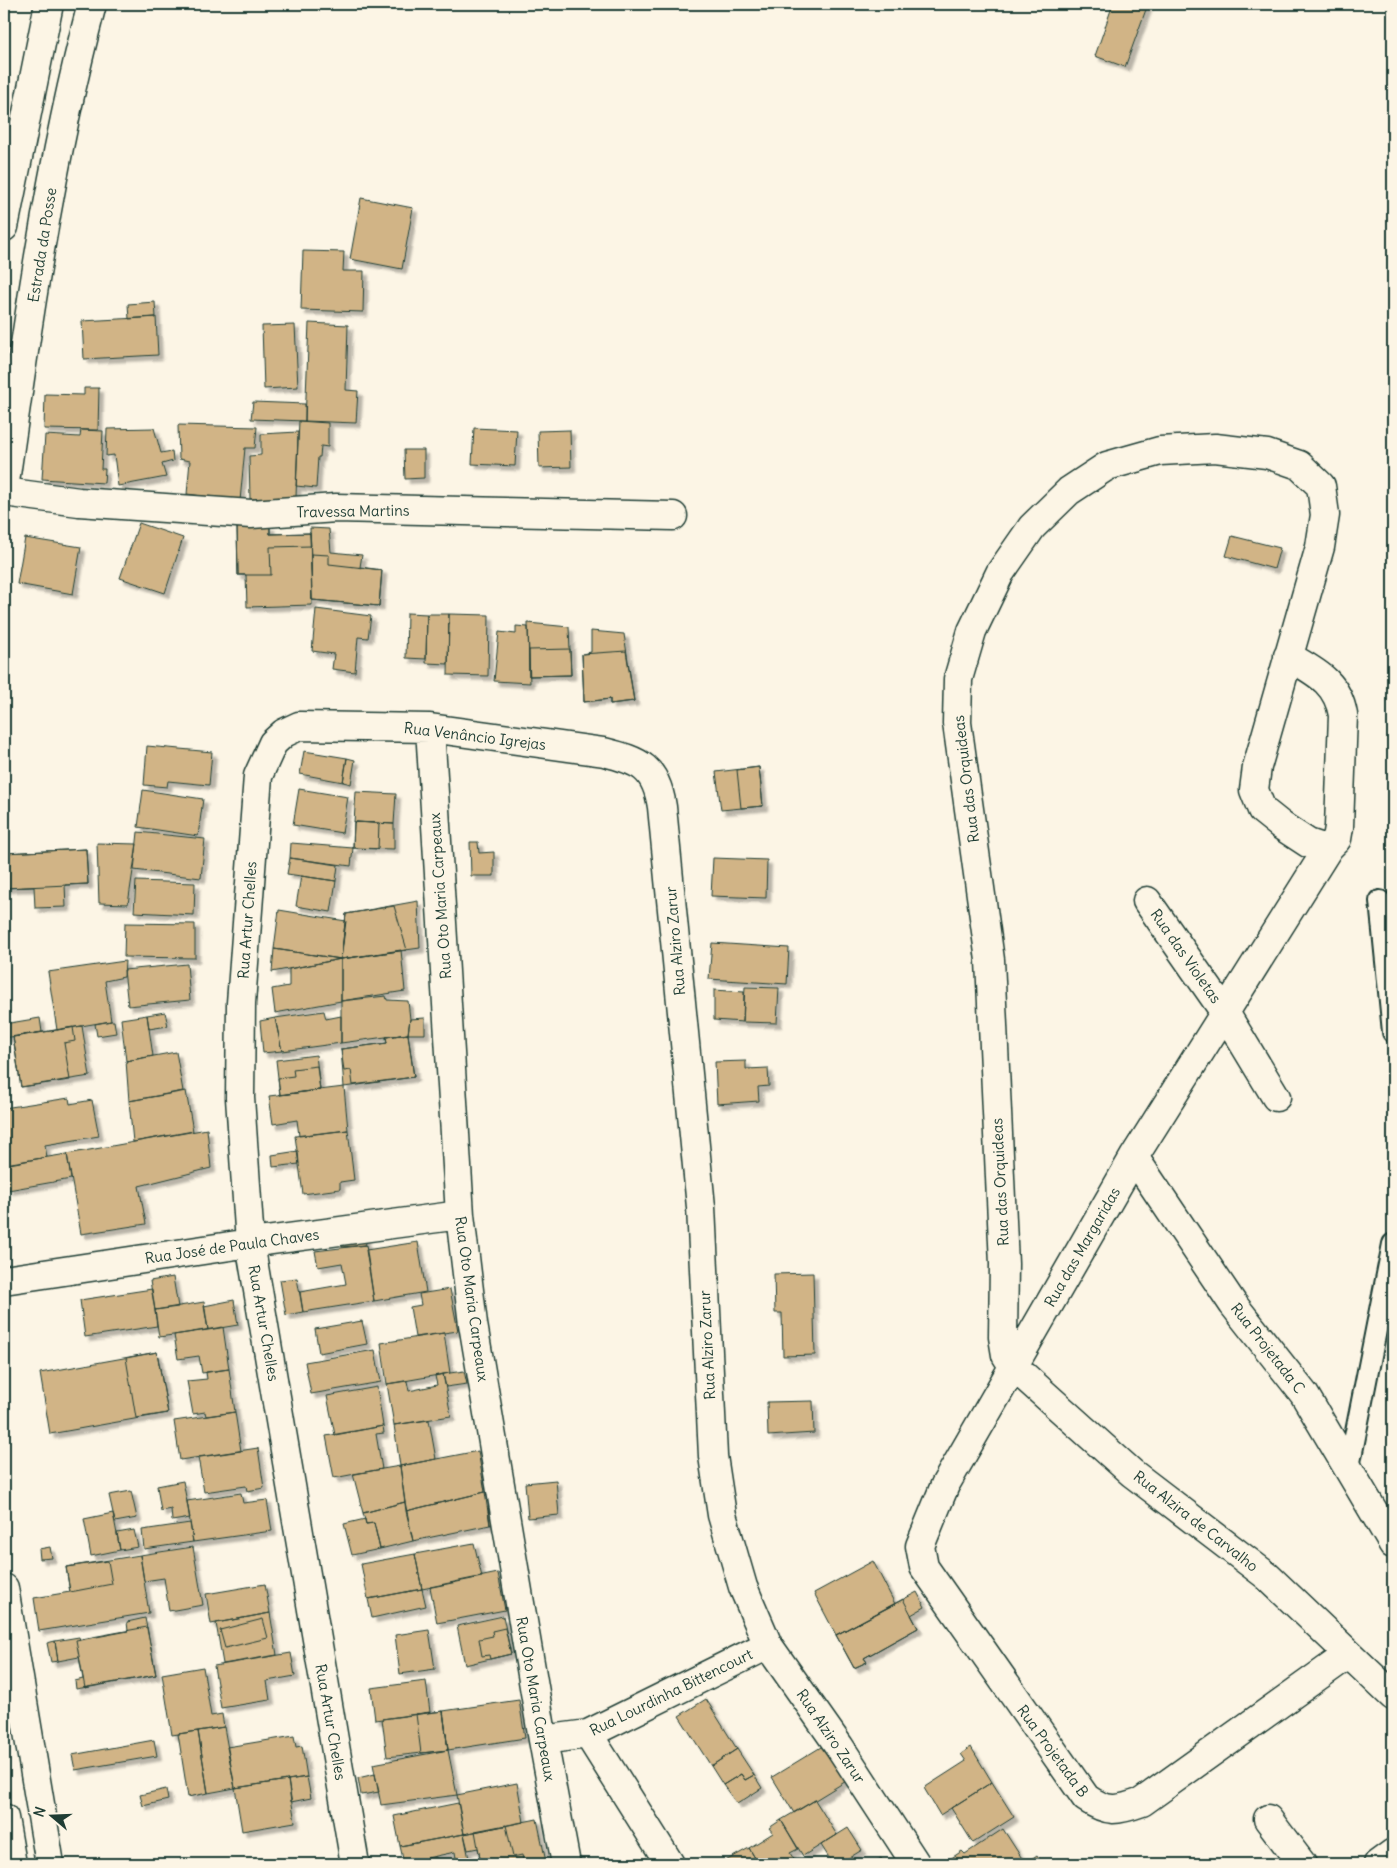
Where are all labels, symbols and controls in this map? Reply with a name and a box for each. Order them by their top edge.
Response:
street label: Estrada da Posse [24,186,60,304]
street label: Travessa Martins [296,501,410,521]
street label: Rua das Orquideas [949,714,983,844]
street label: Rua Venâncio Igrejas [403,718,547,754]
street label: Rua Oto Maria Carpeaux [425,811,455,980]
street label: Rua Artur Chelles [233,860,261,979]
street label: Rua Alziro Zarur [661,886,689,996]
street label: Rua das Violetas [1146,905,1226,1007]
street label: Rua das Orquideas [987,1117,1013,1247]
street label: Rua das Margaridas [1040,1184,1124,1310]
street label: Rua Oto Maria Carpeaux [451,1215,493,1384]
street label: Rua José de Paula Chaves [144,1224,321,1268]
street label: Rua Artur Chelles [244,1263,284,1383]
street label: Rua Alziro Zarur [695,1290,719,1400]
street label: Rua Projetada C [1227,1299,1309,1397]
street label: Rua Alzira de Carvalho [1130,1466,1262,1576]
street label: Rua Oto Maria Carpeaux [512,1615,560,1783]
street label: Rua Lourdinha Bittencourt [586,1644,756,1740]
street label: Rua Artur Chelles [311,1662,351,1782]
street label: Rua Alziro Zarur [792,1685,870,1787]
street label: Rua Projetada B [1013,1701,1093,1801]
north arrow [28,1790,78,1840]
text: N [30,1804,50,1819]

